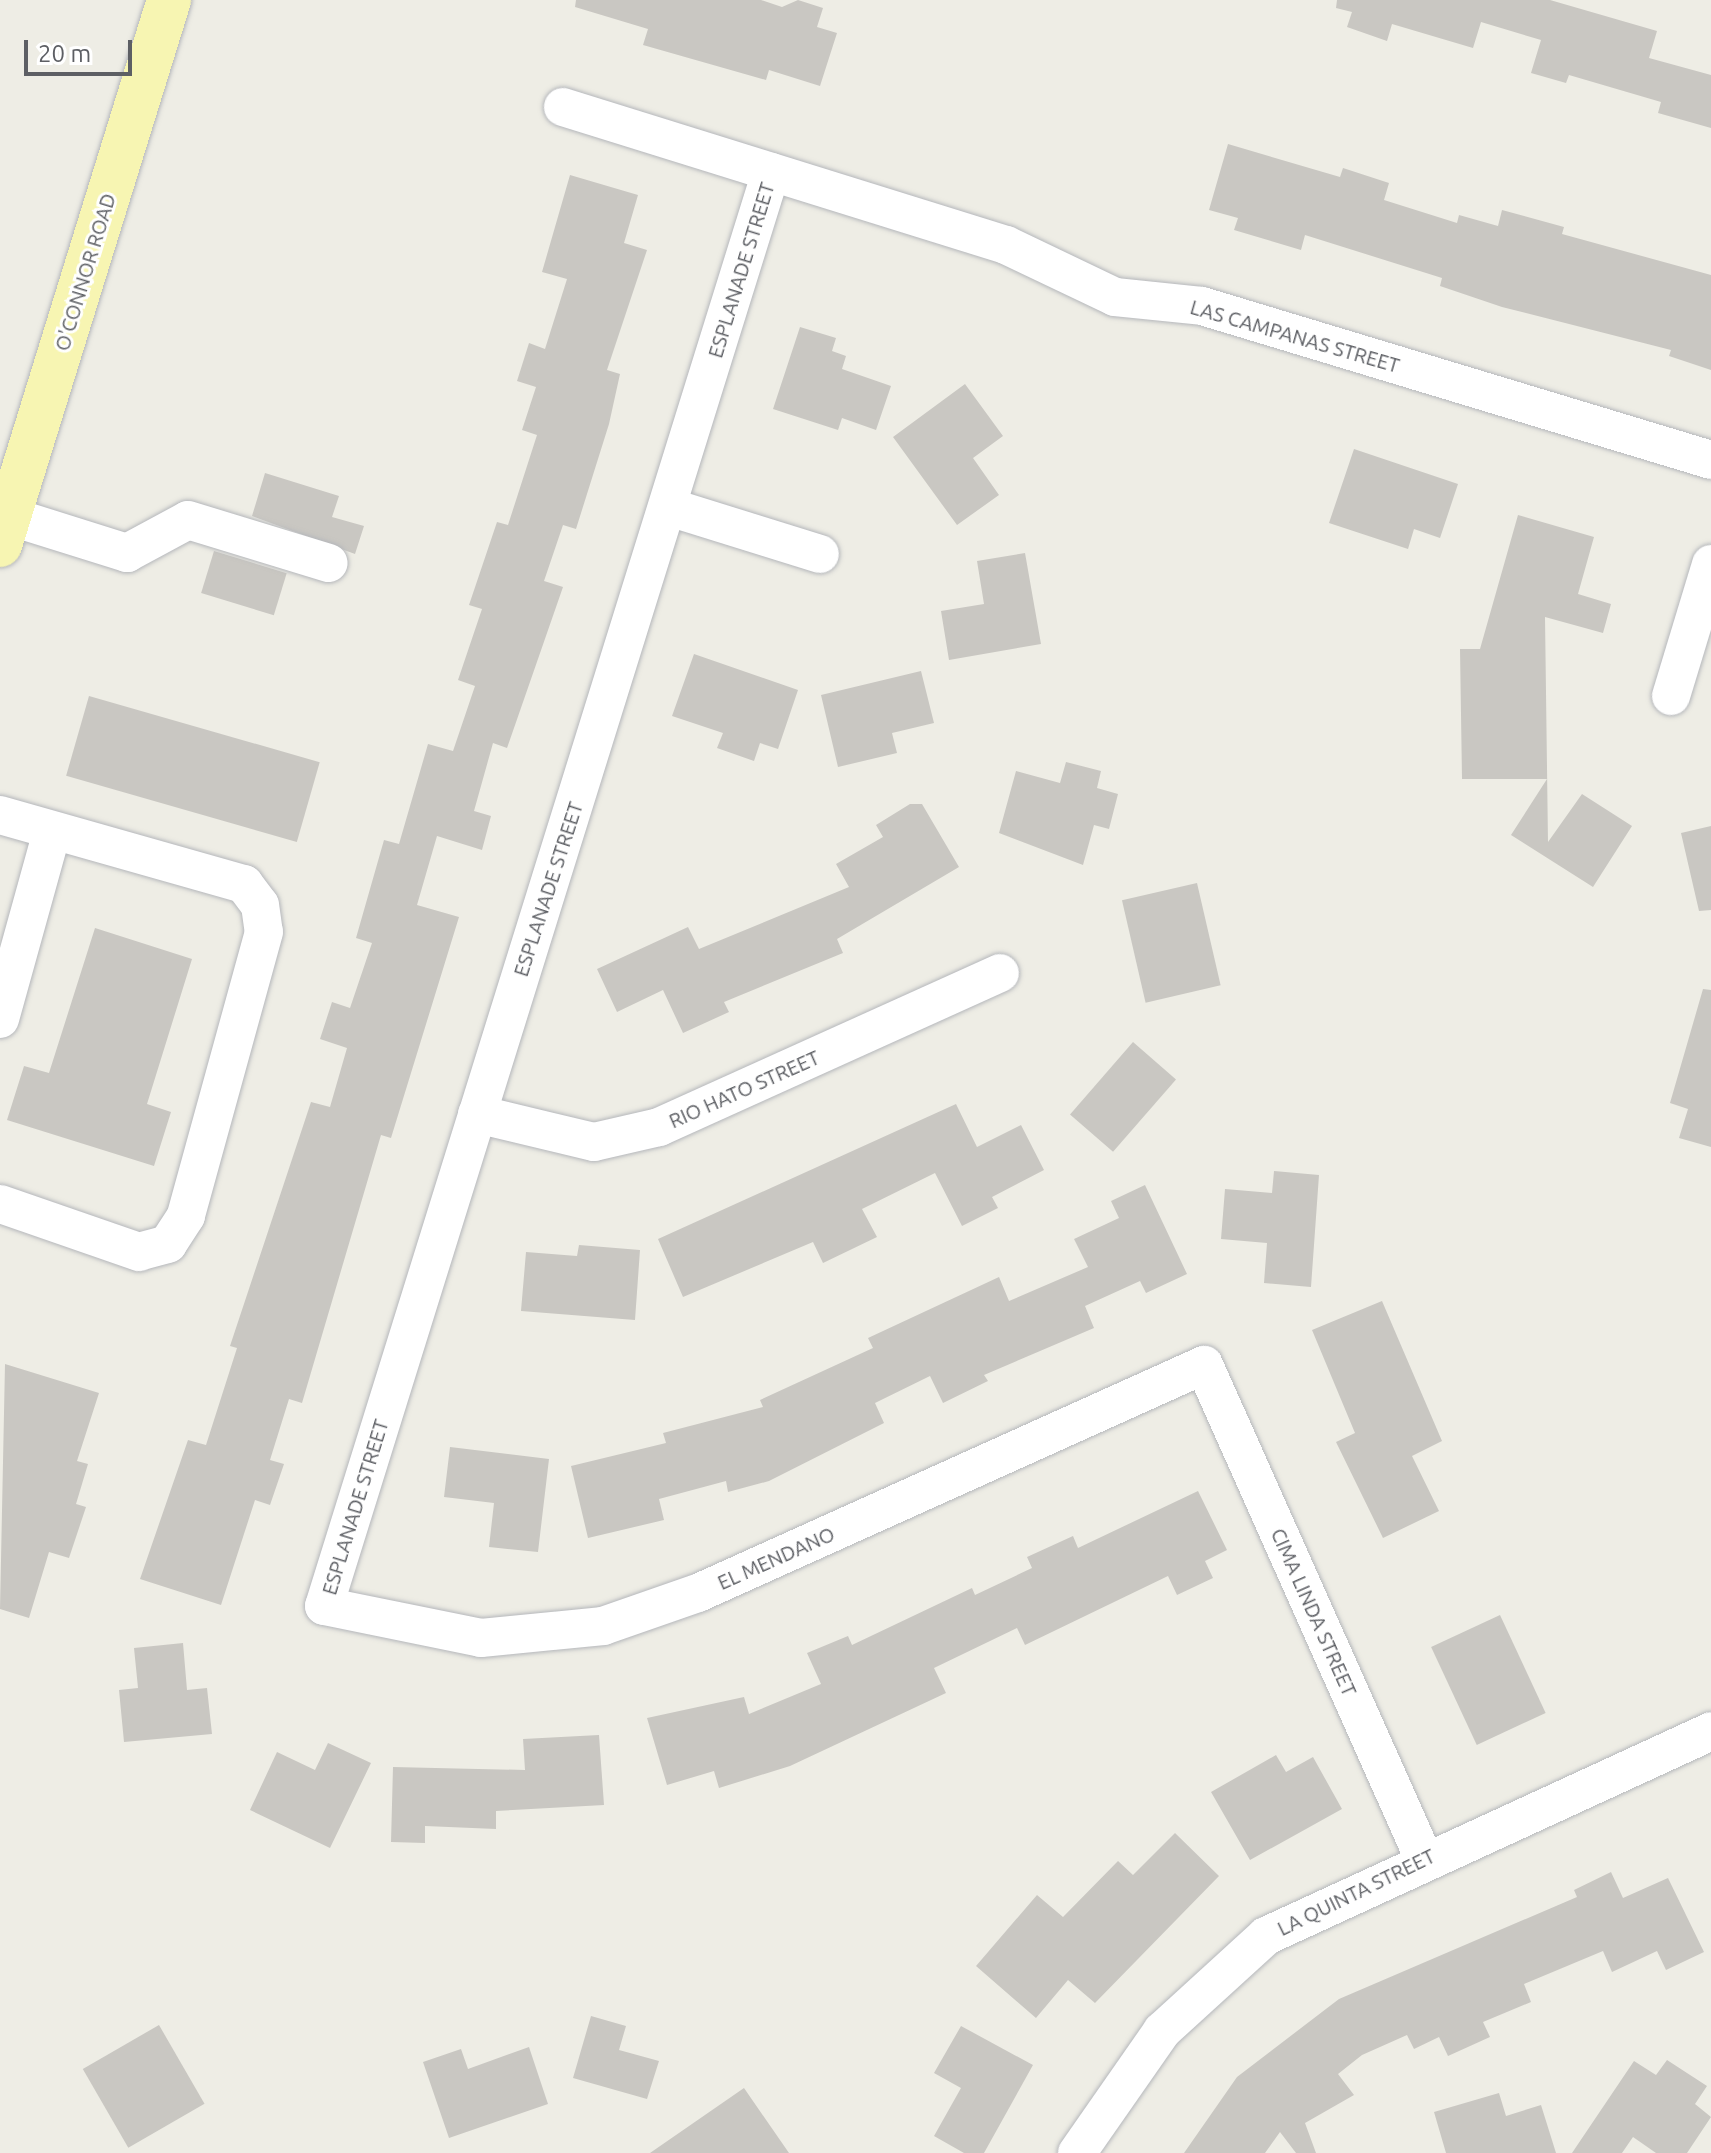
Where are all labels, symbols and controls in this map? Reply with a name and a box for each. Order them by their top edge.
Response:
scale bar [28,24,136,74]
text: 20 m [38,40,91,67]
street label: ESPLANADE STREET [703,179,779,361]
street label: O'CONNOR ROAD [50,190,120,354]
street label: LAS CAMPANAS STREET [1188,295,1402,377]
street label: ESPLANADE STREET [508,799,588,979]
street label: RIO HATO STREET [665,1045,823,1133]
street label: ESPLANADE STREET [317,1416,393,1598]
street label: EL MENDANO [714,1521,838,1595]
street label: CIMA LINDA STREET [1266,1524,1362,1700]
street label: LA QUINTA STREET [1273,1843,1439,1941]

